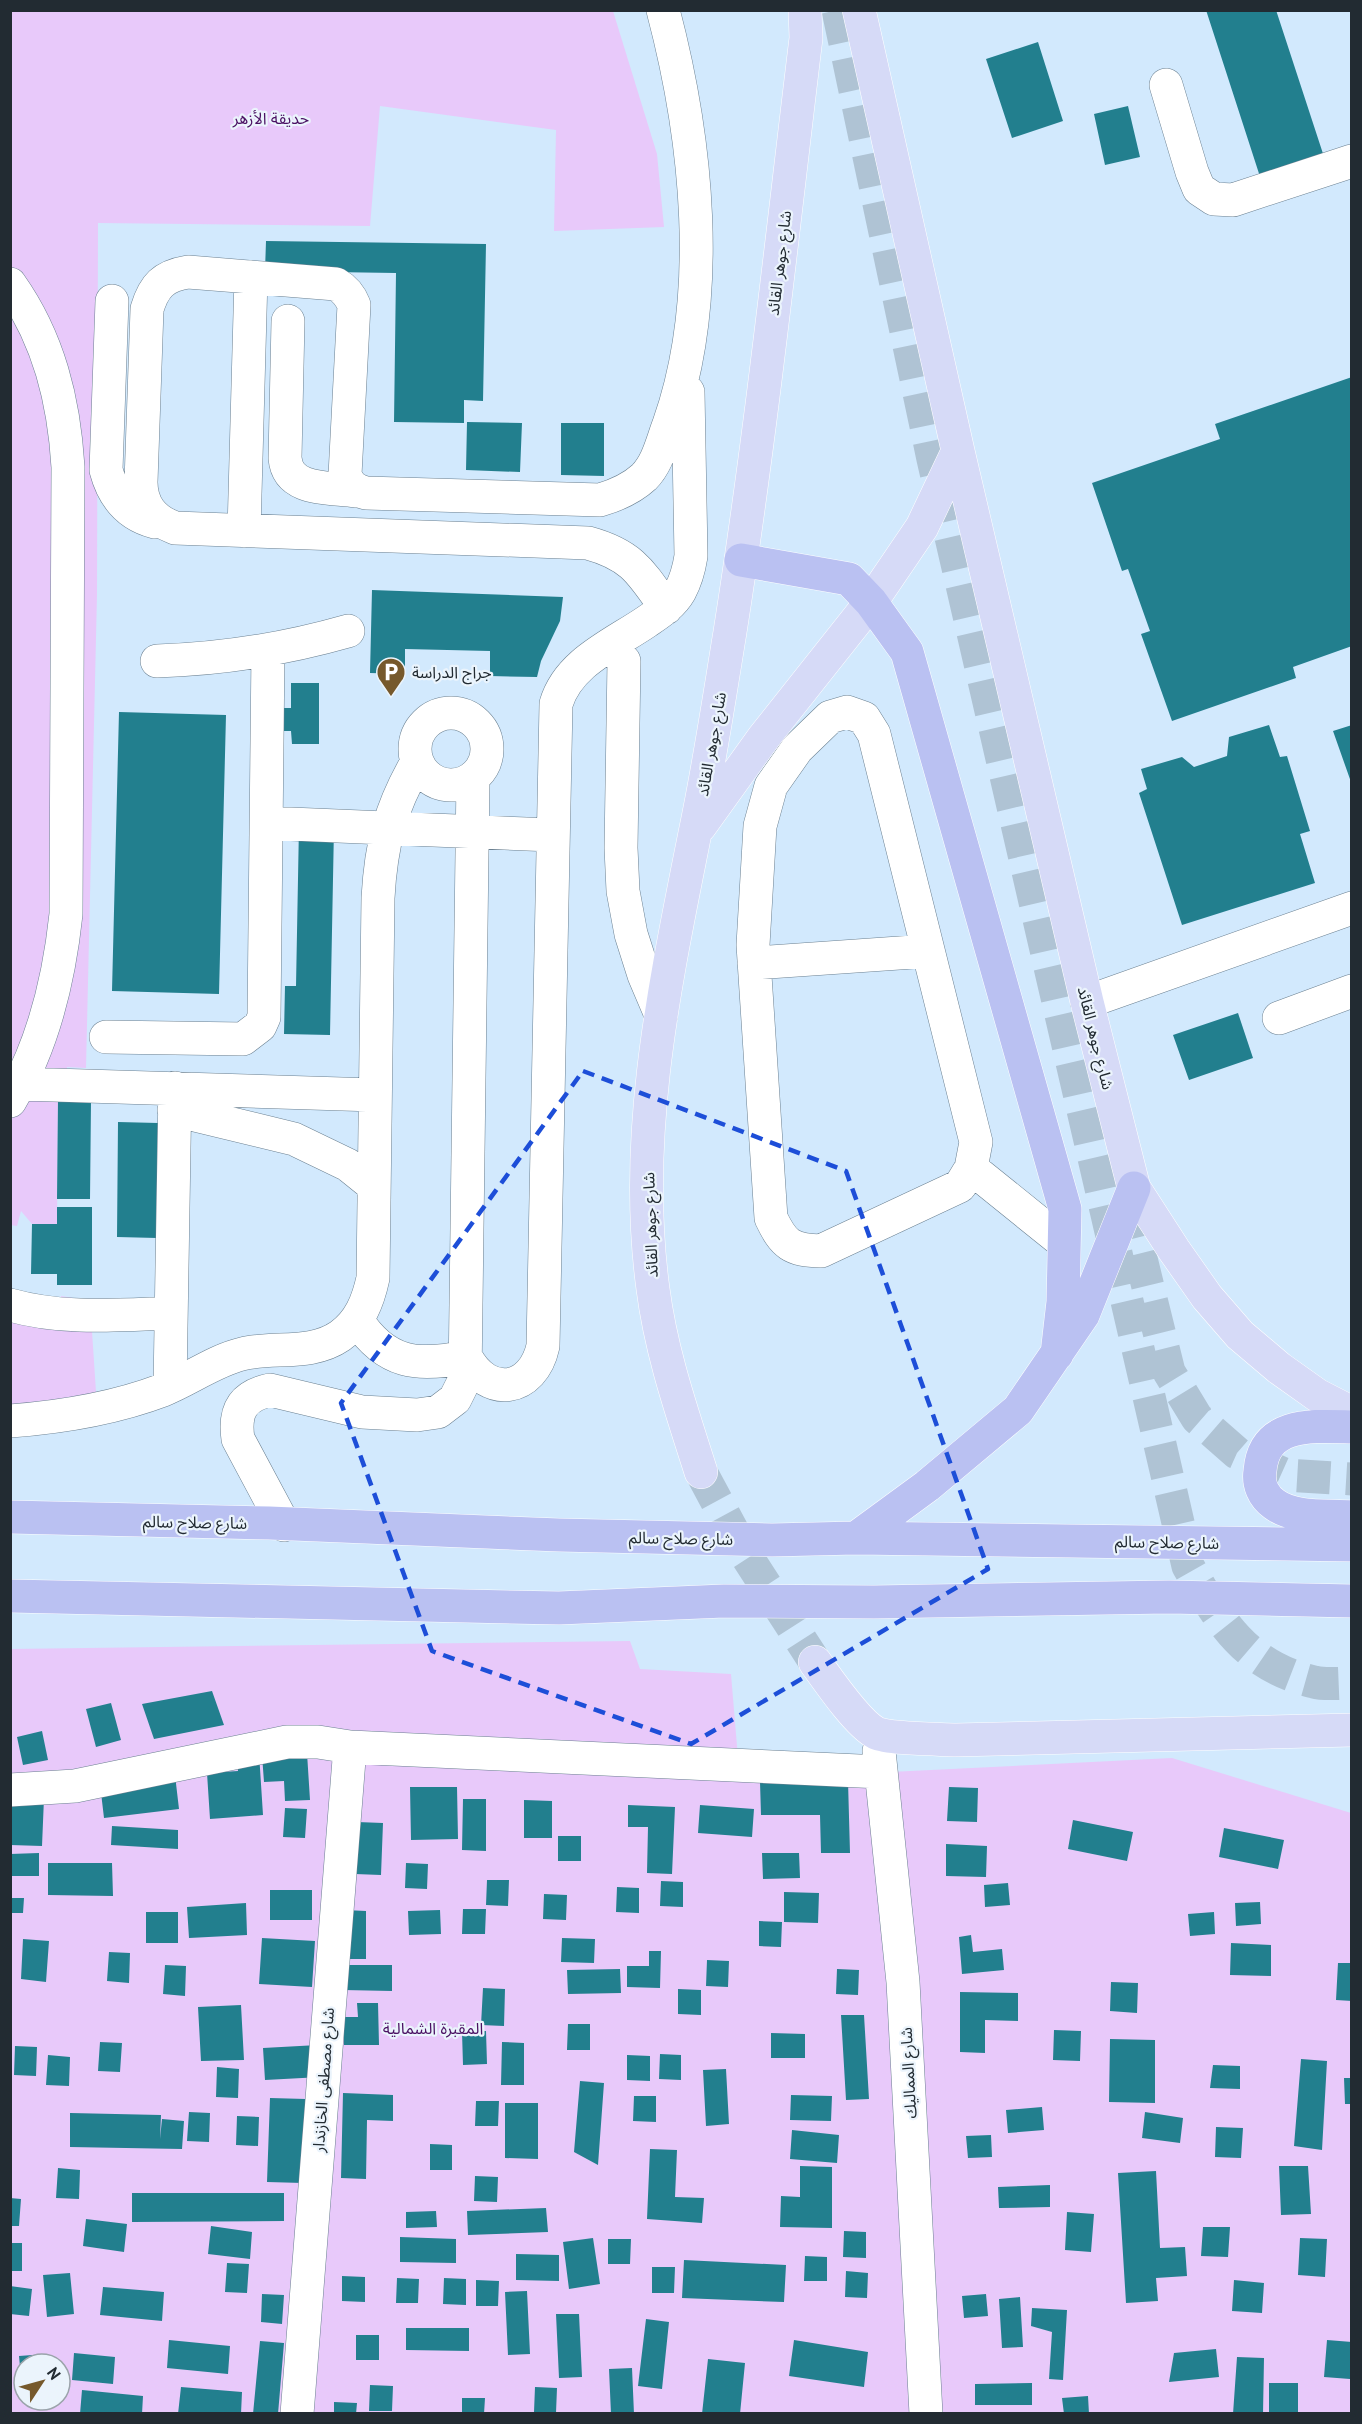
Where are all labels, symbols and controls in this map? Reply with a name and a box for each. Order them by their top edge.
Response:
park label: حديقة الأزهر [232,108,309,128]
street label: شارع جوهر القائد [763,209,798,317]
parking icon: جراج الدراسة [375,656,407,698]
place label: جراج الدراسة [412,662,492,685]
street label: شارع جوهر القائد [692,690,733,798]
street label: شارع جوهر القائد [1071,984,1118,1092]
street label: شارع جوهر القائد [638,1172,665,1278]
street label: شارع صلاح سالم [143,1511,247,1536]
street label: شارع صلاح سالم [629,1527,733,1552]
street label: شارع صلاح سالم [1115,1531,1219,1556]
street label: شارع مصطفى الخازندار [308,2007,341,2154]
park label: المقبرة الشمالية [383,2018,483,2038]
street label: شارع المماليك [896,2027,923,2119]
north arrow [12,2352,72,2412]
text: N [43,2363,65,2383]

